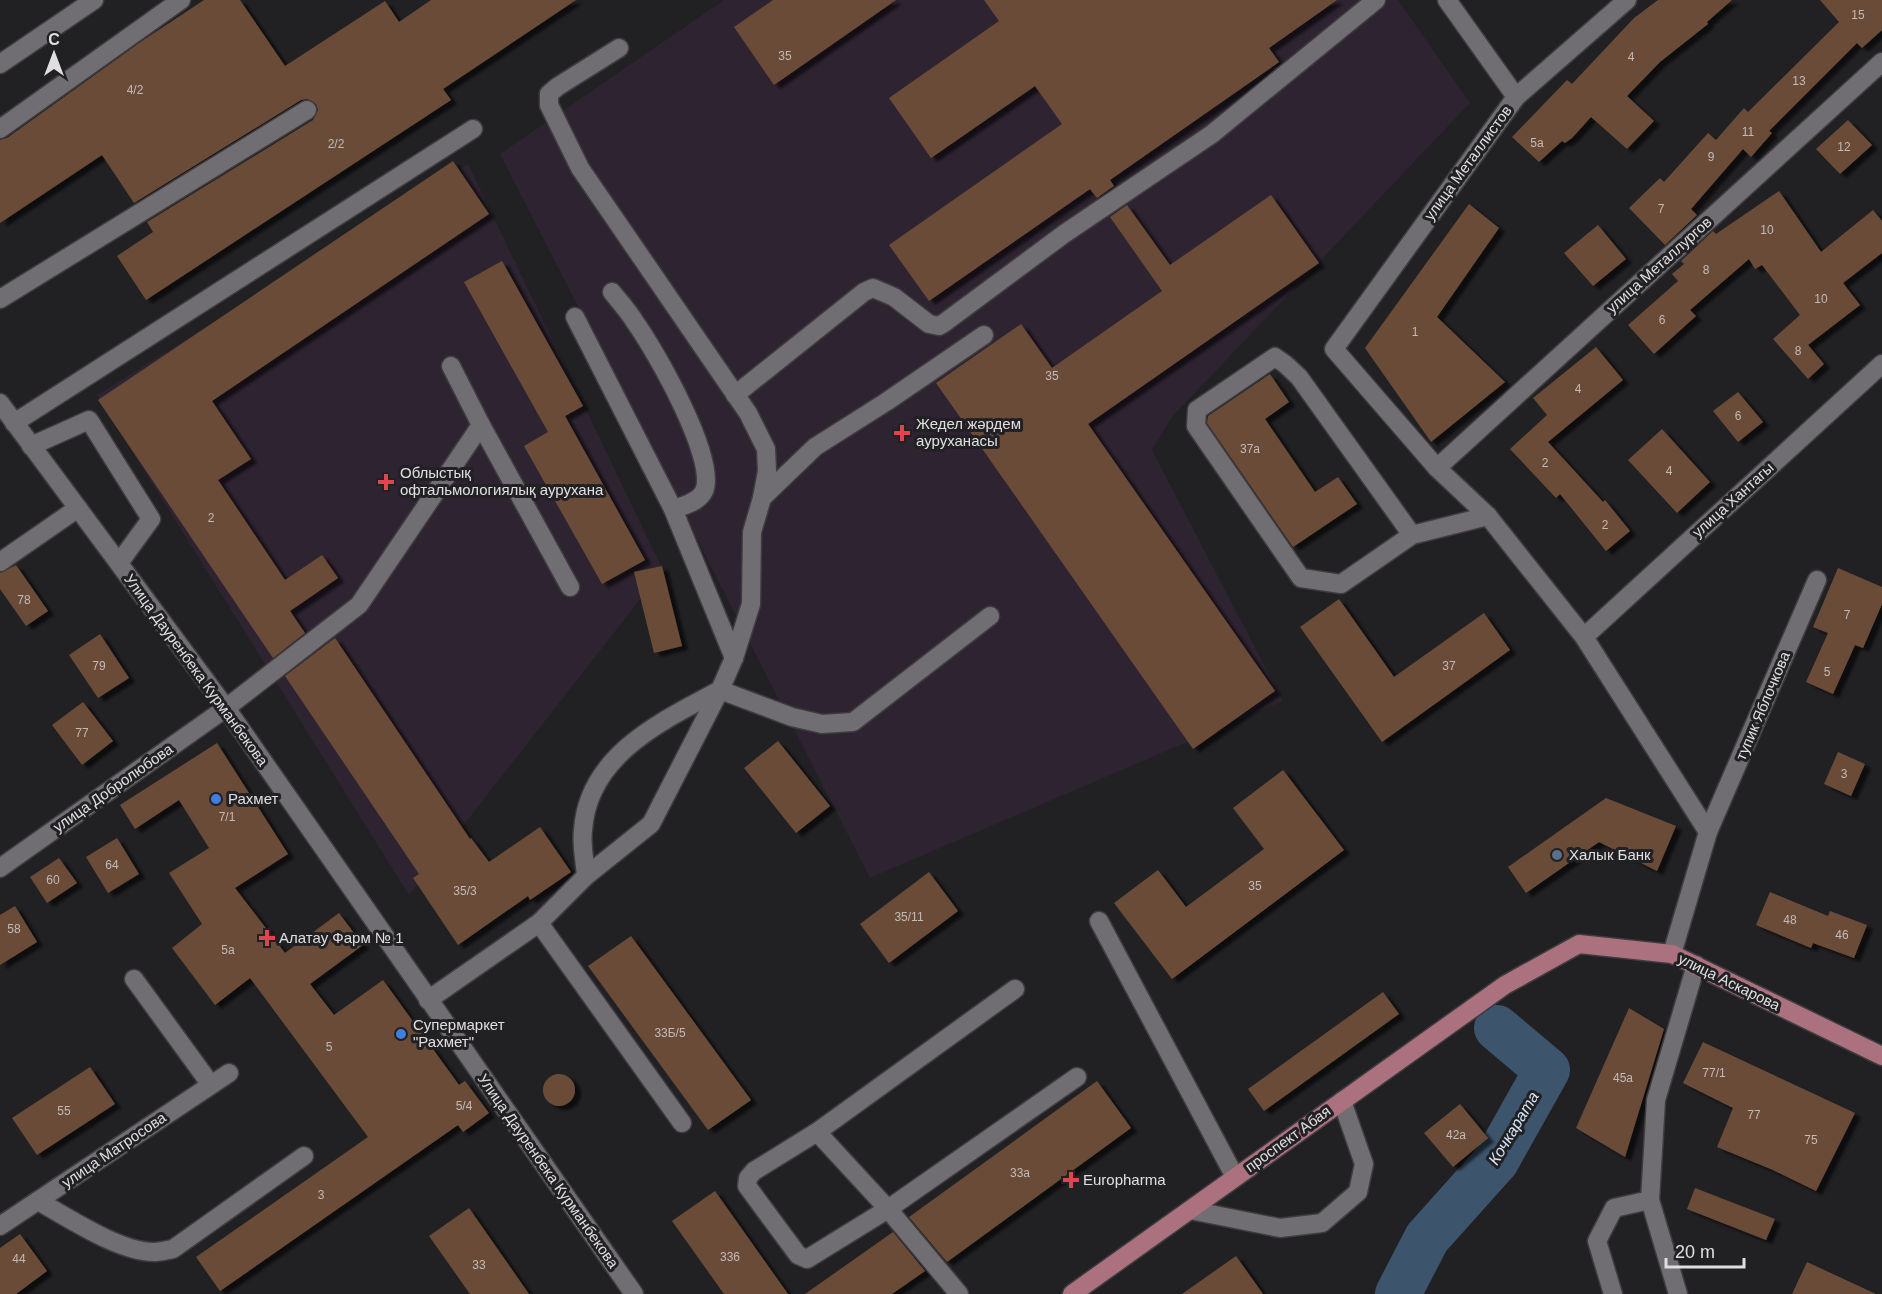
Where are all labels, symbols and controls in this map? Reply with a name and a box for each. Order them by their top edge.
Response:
house number: 15 [1851,8,1865,22]
north arrow [24,24,84,84]
text: С [48,31,60,48]
house number: 35 [778,49,792,63]
house number: 4 [1628,50,1635,64]
house number: 13 [1792,74,1806,88]
house number: 4/2 [127,83,144,97]
street label: улица Металлистов [1420,102,1515,223]
house number: 11 [1742,125,1755,139]
house number: 5а [1530,136,1544,150]
house number: 2/2 [328,137,345,151]
house number: 12 [1837,140,1851,154]
house number: 9 [1708,150,1715,164]
house number: 7 [1658,202,1665,216]
street label: улица Металлургов [1603,213,1715,316]
house number: 10 [1760,223,1774,237]
house number: 8 [1703,263,1710,277]
house number: 10 [1814,292,1828,306]
house number: 6 [1659,313,1666,327]
house number: 1 [1412,325,1419,339]
house number: 8 [1795,344,1802,358]
house number: 35 [1045,369,1059,383]
house number: 4 [1575,382,1582,396]
house number: 6 [1735,409,1742,423]
place label: Жедел жәрдем ауруханасы [916,415,1021,449]
marker: Жедел жәрдем ауруханасы [893,424,911,442]
house number: 37а [1240,442,1260,456]
house number: 2 [1542,456,1549,470]
street label: улица Хантагы [1689,459,1777,541]
place label: Облыстық офтальмологиялық аурухана [400,464,604,498]
house number: 4 [1666,464,1673,478]
marker: Облыстық офтальмологиялық аурухана [377,473,395,491]
house number: 2 [208,511,215,525]
house number: 2 [1602,518,1609,532]
street label: Улица Дауренбека Курманбекова [121,571,272,769]
house number: 78 [17,593,31,607]
house number: 7 [1844,608,1851,622]
street label: тупик Яблочкова [1732,648,1793,763]
house number: 79 [92,659,106,673]
house number: 37 [1442,659,1456,673]
house number: 5 [1824,665,1831,679]
house number: 77 [75,726,89,740]
street label: улица Добролюбова [50,740,176,835]
house number: 3 [1841,767,1848,781]
place label: Рахмет [228,790,279,807]
marker: Рахмет [209,792,223,806]
house number: 7/1 [219,810,236,824]
place label: Халык Банк [1569,846,1651,863]
marker: Халык Банк [1550,848,1564,862]
house number: 64 [105,858,119,872]
house number: 60 [46,873,60,887]
house number: 35 [1248,879,1262,893]
house number: 35/3 [453,884,477,898]
house number: 35/11 [894,910,924,924]
house number: 48 [1783,913,1797,927]
house number: 58 [7,922,21,936]
house number: 46 [1835,928,1849,942]
place label: Алатау Фарм № 1 [279,929,403,946]
marker: Алатау Фарм № 1 [260,931,274,945]
house number: 5а [221,943,235,957]
street label: улица Аскарова [1676,950,1783,1014]
place label: Супермаркет "Рахмет" [413,1016,505,1050]
house number: 33Б/5 [654,1026,686,1040]
marker: Супермаркет "Рахмет" [394,1027,408,1041]
house number: 5 [326,1040,333,1054]
house number: 77/1 [1702,1066,1726,1080]
street label: Улица Дауренбека Курманбекова [475,1070,623,1272]
house number: 45а [1613,1071,1633,1085]
water label: Кочкарата [1485,1089,1542,1168]
house number: 5/4 [456,1099,473,1113]
street label: проспект Абая [1242,1102,1334,1175]
house number: 55 [57,1104,71,1118]
street label: улица Матросова [58,1108,169,1191]
house number: 77 [1747,1108,1761,1122]
house number: 42а [1446,1128,1466,1142]
house number: 75 [1804,1133,1818,1147]
house number: 33а [1010,1166,1030,1180]
place label: Europharma [1083,1171,1166,1188]
marker: Europharma [1064,1173,1078,1187]
house number: 3 [318,1188,325,1202]
scale bar [1666,1231,1744,1269]
text: 20 m [1675,1242,1715,1262]
house number: 336 [720,1250,740,1264]
house number: 44 [12,1252,26,1266]
house number: 33 [472,1258,486,1272]

